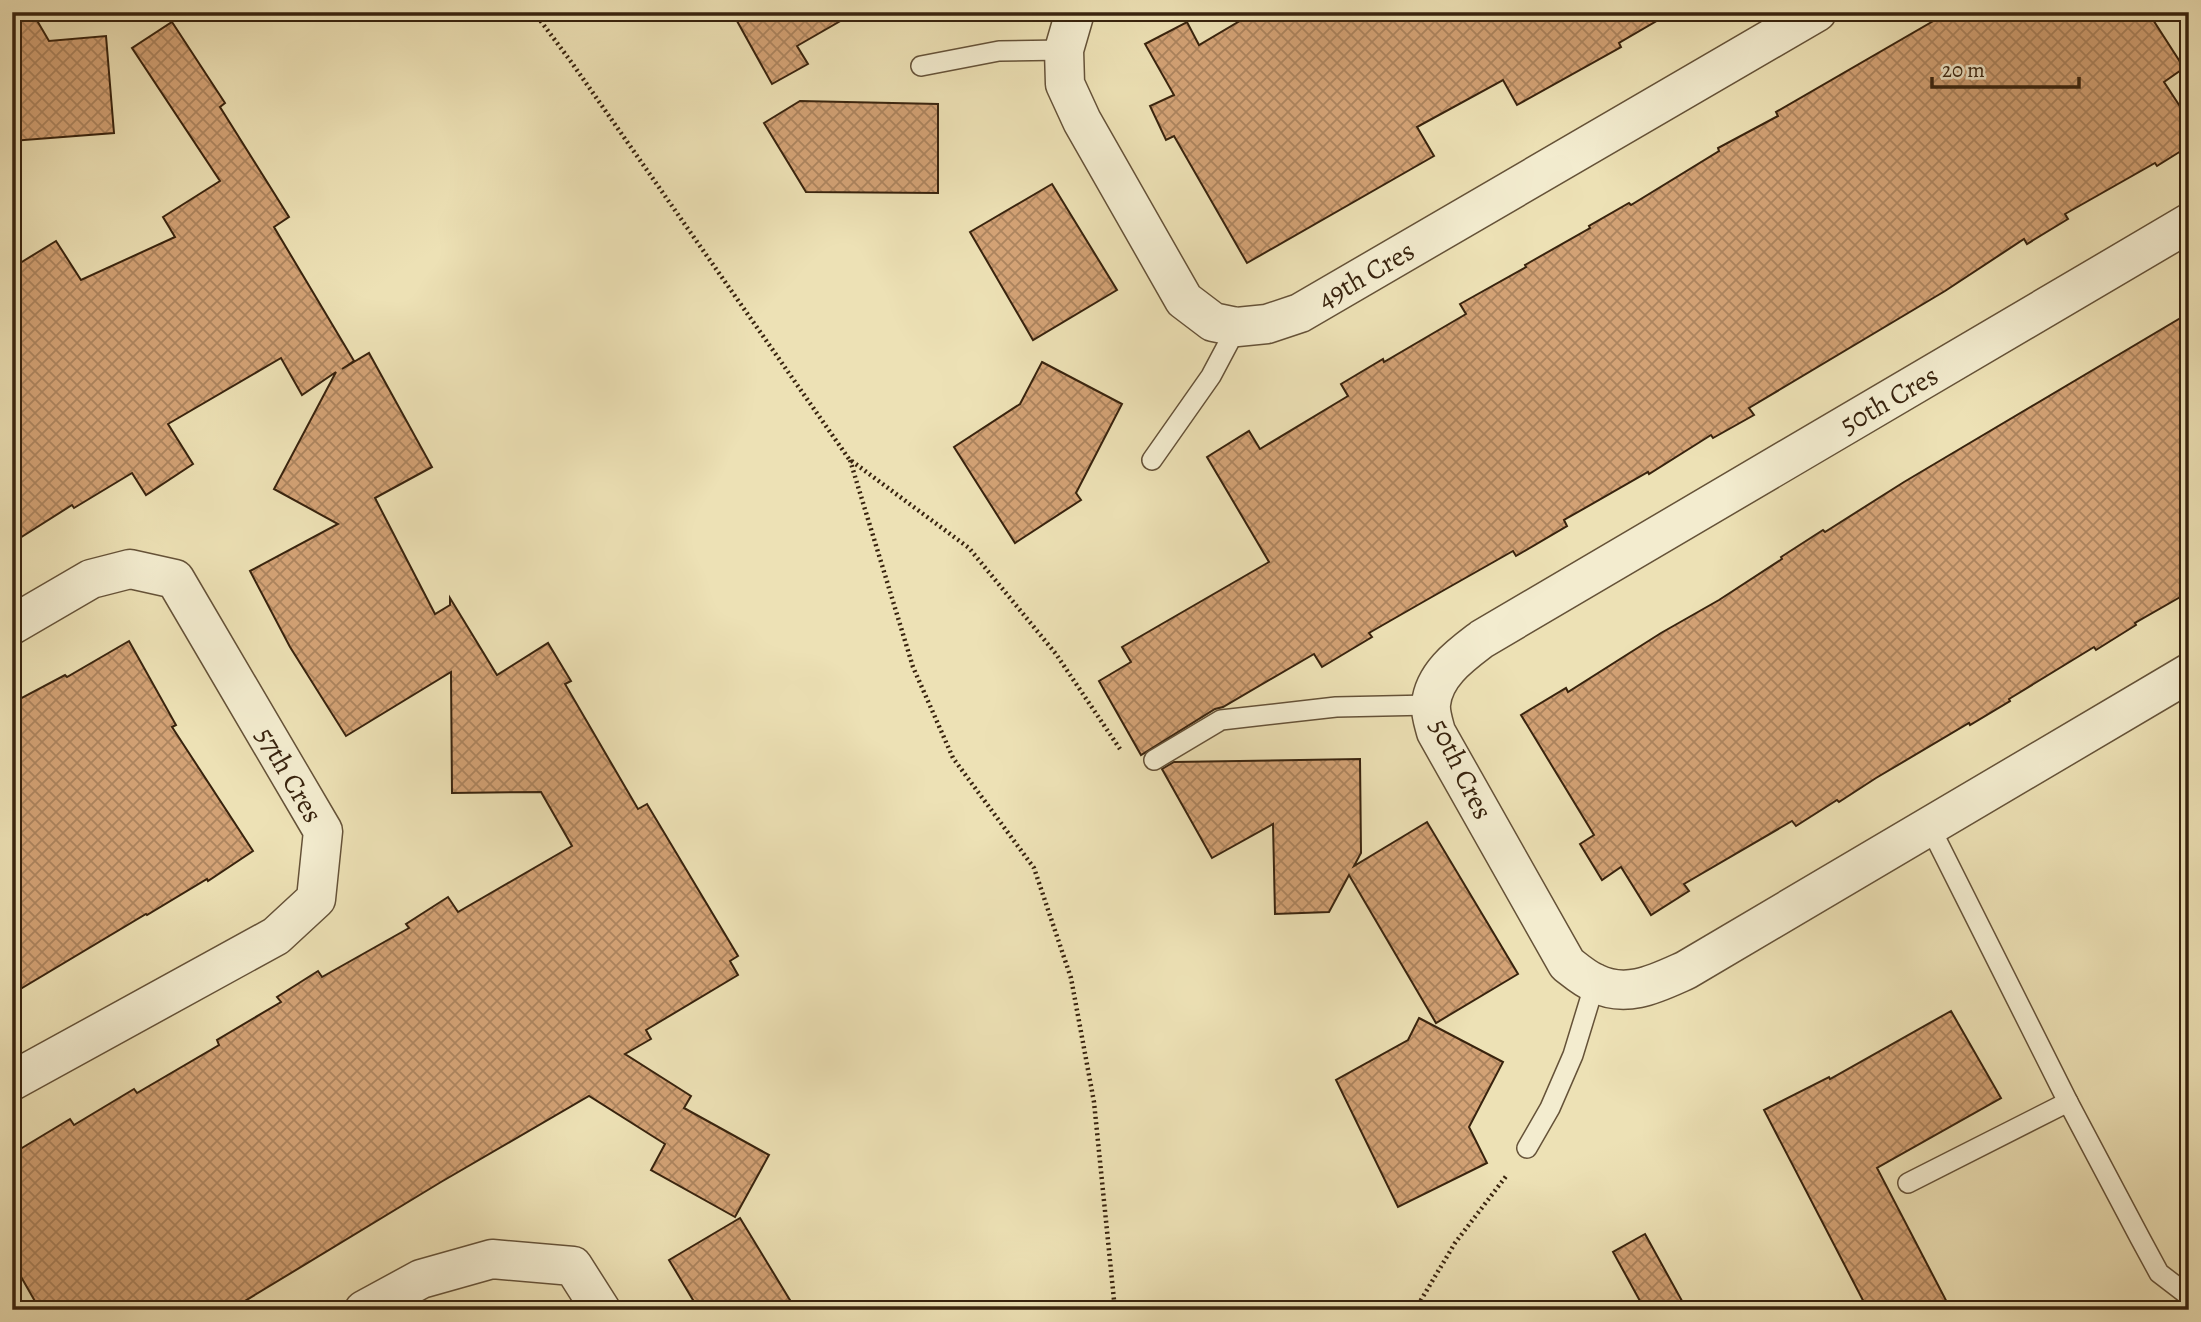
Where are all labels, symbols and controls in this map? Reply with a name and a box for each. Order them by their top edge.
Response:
scale bar [1932,46,2078,90]
text: 20 m [1942,56,1985,84]
street label: 49th Cres [1310,232,1422,318]
street label: 50th Cres [1833,357,1945,443]
street label: 50th Cres [1420,712,1502,826]
street label: 57th Cres [246,720,332,830]

